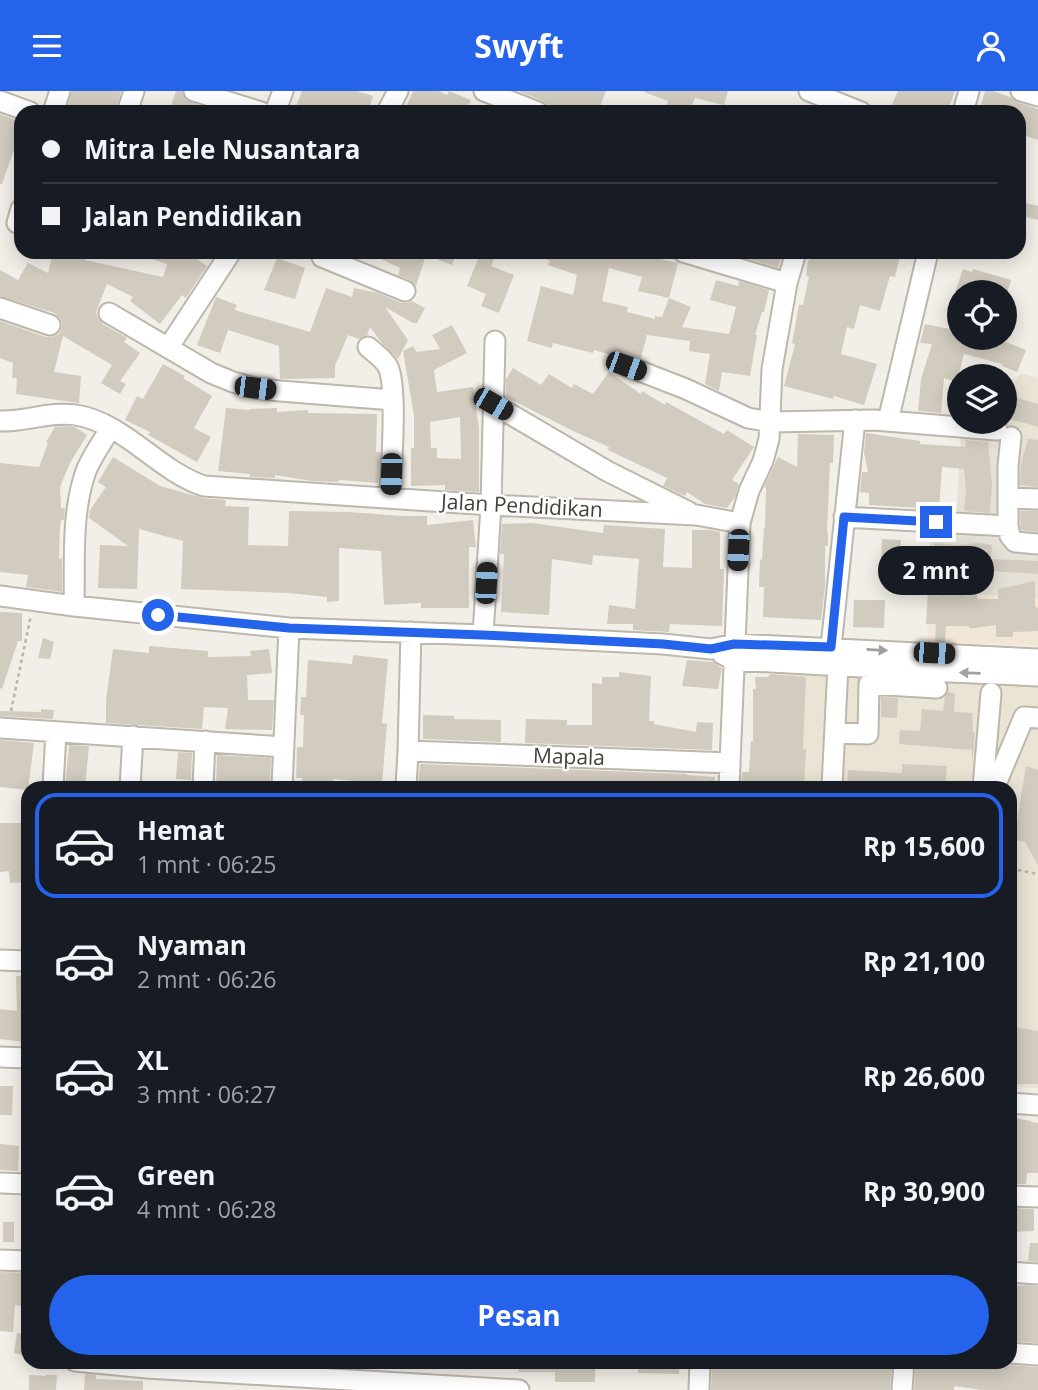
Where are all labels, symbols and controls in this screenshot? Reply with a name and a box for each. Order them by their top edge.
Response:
text: Swyft [474,24,564,67]
icon: menu [28,27,66,65]
icon: person [972,27,1010,65]
text: Mitra Lele Nusantara [84,131,361,167]
text: Jalan Pendidikan [84,198,302,234]
map controls [947,280,1017,434]
button: locate [947,280,1017,350]
car [603,349,650,383]
button: layers [947,364,1017,434]
car [233,375,278,401]
car [470,384,517,424]
car [380,453,403,495]
street label: Jalan Pendidikan [439,487,604,523]
route end [920,506,952,538]
car [727,528,750,572]
callout: 2 mnt [878,547,994,595]
text: 2 mnt [903,554,969,586]
car [475,561,498,605]
route start [142,599,174,631]
car [913,641,956,665]
one-way arrow [866,645,888,656]
one-way arrow [959,668,981,679]
street label: Mapala [533,741,606,771]
text: Hemat [137,812,225,848]
icon: car [53,814,116,877]
text: Rp 15,600 [863,828,985,864]
text: 1 mnt · 06:25 [137,848,276,880]
text: Nyaman [137,927,247,963]
icon: car [53,929,116,992]
text: Rp 21,100 [863,943,985,979]
text: 2 mnt · 06:26 [137,963,276,995]
text: XL [137,1042,169,1078]
icon: car [53,1044,116,1107]
text: Rp 26,600 [863,1058,985,1094]
text: 3 mnt · 06:27 [137,1078,276,1110]
text: Green [137,1157,215,1193]
icon: car [53,1159,116,1222]
text: Rp 30,900 [863,1173,985,1209]
text: 4 mnt · 06:28 [137,1193,276,1225]
button: Pesan [49,1275,989,1355]

